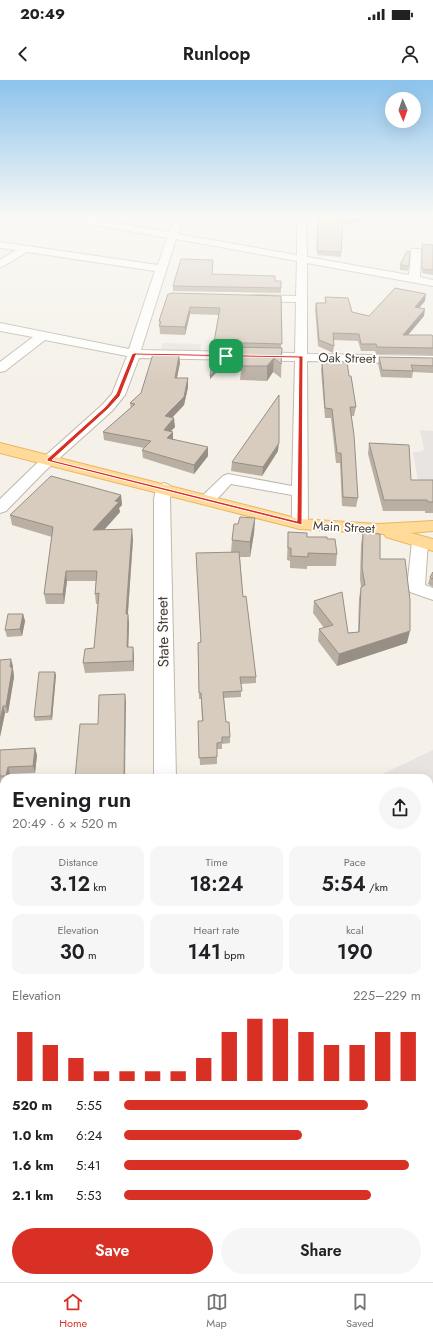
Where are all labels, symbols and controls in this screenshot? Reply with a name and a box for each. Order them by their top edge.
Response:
text: 20:49 [20,3,65,25]
text: Runloop [183,41,250,67]
icon: back [12,43,34,65]
icon: person [399,43,421,65]
north arrow [385,92,421,128]
map controls [385,92,421,128]
pin [209,339,243,373]
icon: arrive [215,345,237,367]
street label: Oak Street [318,348,377,368]
street label: Main Street [313,516,376,538]
street label: State Street [151,596,175,668]
text: Evening run [12,783,131,815]
button: share [379,787,421,829]
text: 20:49 · 6 × 520 m [12,814,117,833]
text: Distance [58,854,98,870]
text: Time [205,854,228,870]
text: Pace [344,854,366,870]
text: 3.12 [50,870,90,899]
text: 18:24 [190,870,243,899]
text: 5:54 [321,870,366,899]
text: km [90,879,107,895]
text: /km [366,879,388,895]
text: Elevation [57,922,99,938]
text: Heart rate [194,922,239,938]
text: kcal [346,922,364,938]
text: 30 [60,938,85,967]
text: 141 [188,938,221,967]
text: 190 [337,938,373,967]
text: m [85,947,97,963]
text: bpm [221,947,245,963]
text: Elevation [12,986,61,1005]
text: 225–229 m [353,986,421,1005]
text: 520 m [12,1096,52,1115]
text: 5:55 [76,1096,102,1115]
text: 1.0 km [12,1126,53,1145]
text: 6:24 [76,1126,102,1145]
text: 1.6 km [12,1156,54,1175]
text: 5:41 [76,1156,101,1175]
text: 2.1 km [12,1186,53,1205]
text: 5:53 [76,1186,102,1205]
button: Save [12,1228,213,1274]
button: Share [221,1228,421,1274]
tab: Home [59,1291,87,1331]
tab: Map [206,1291,228,1331]
tab: Saved [346,1291,374,1331]

